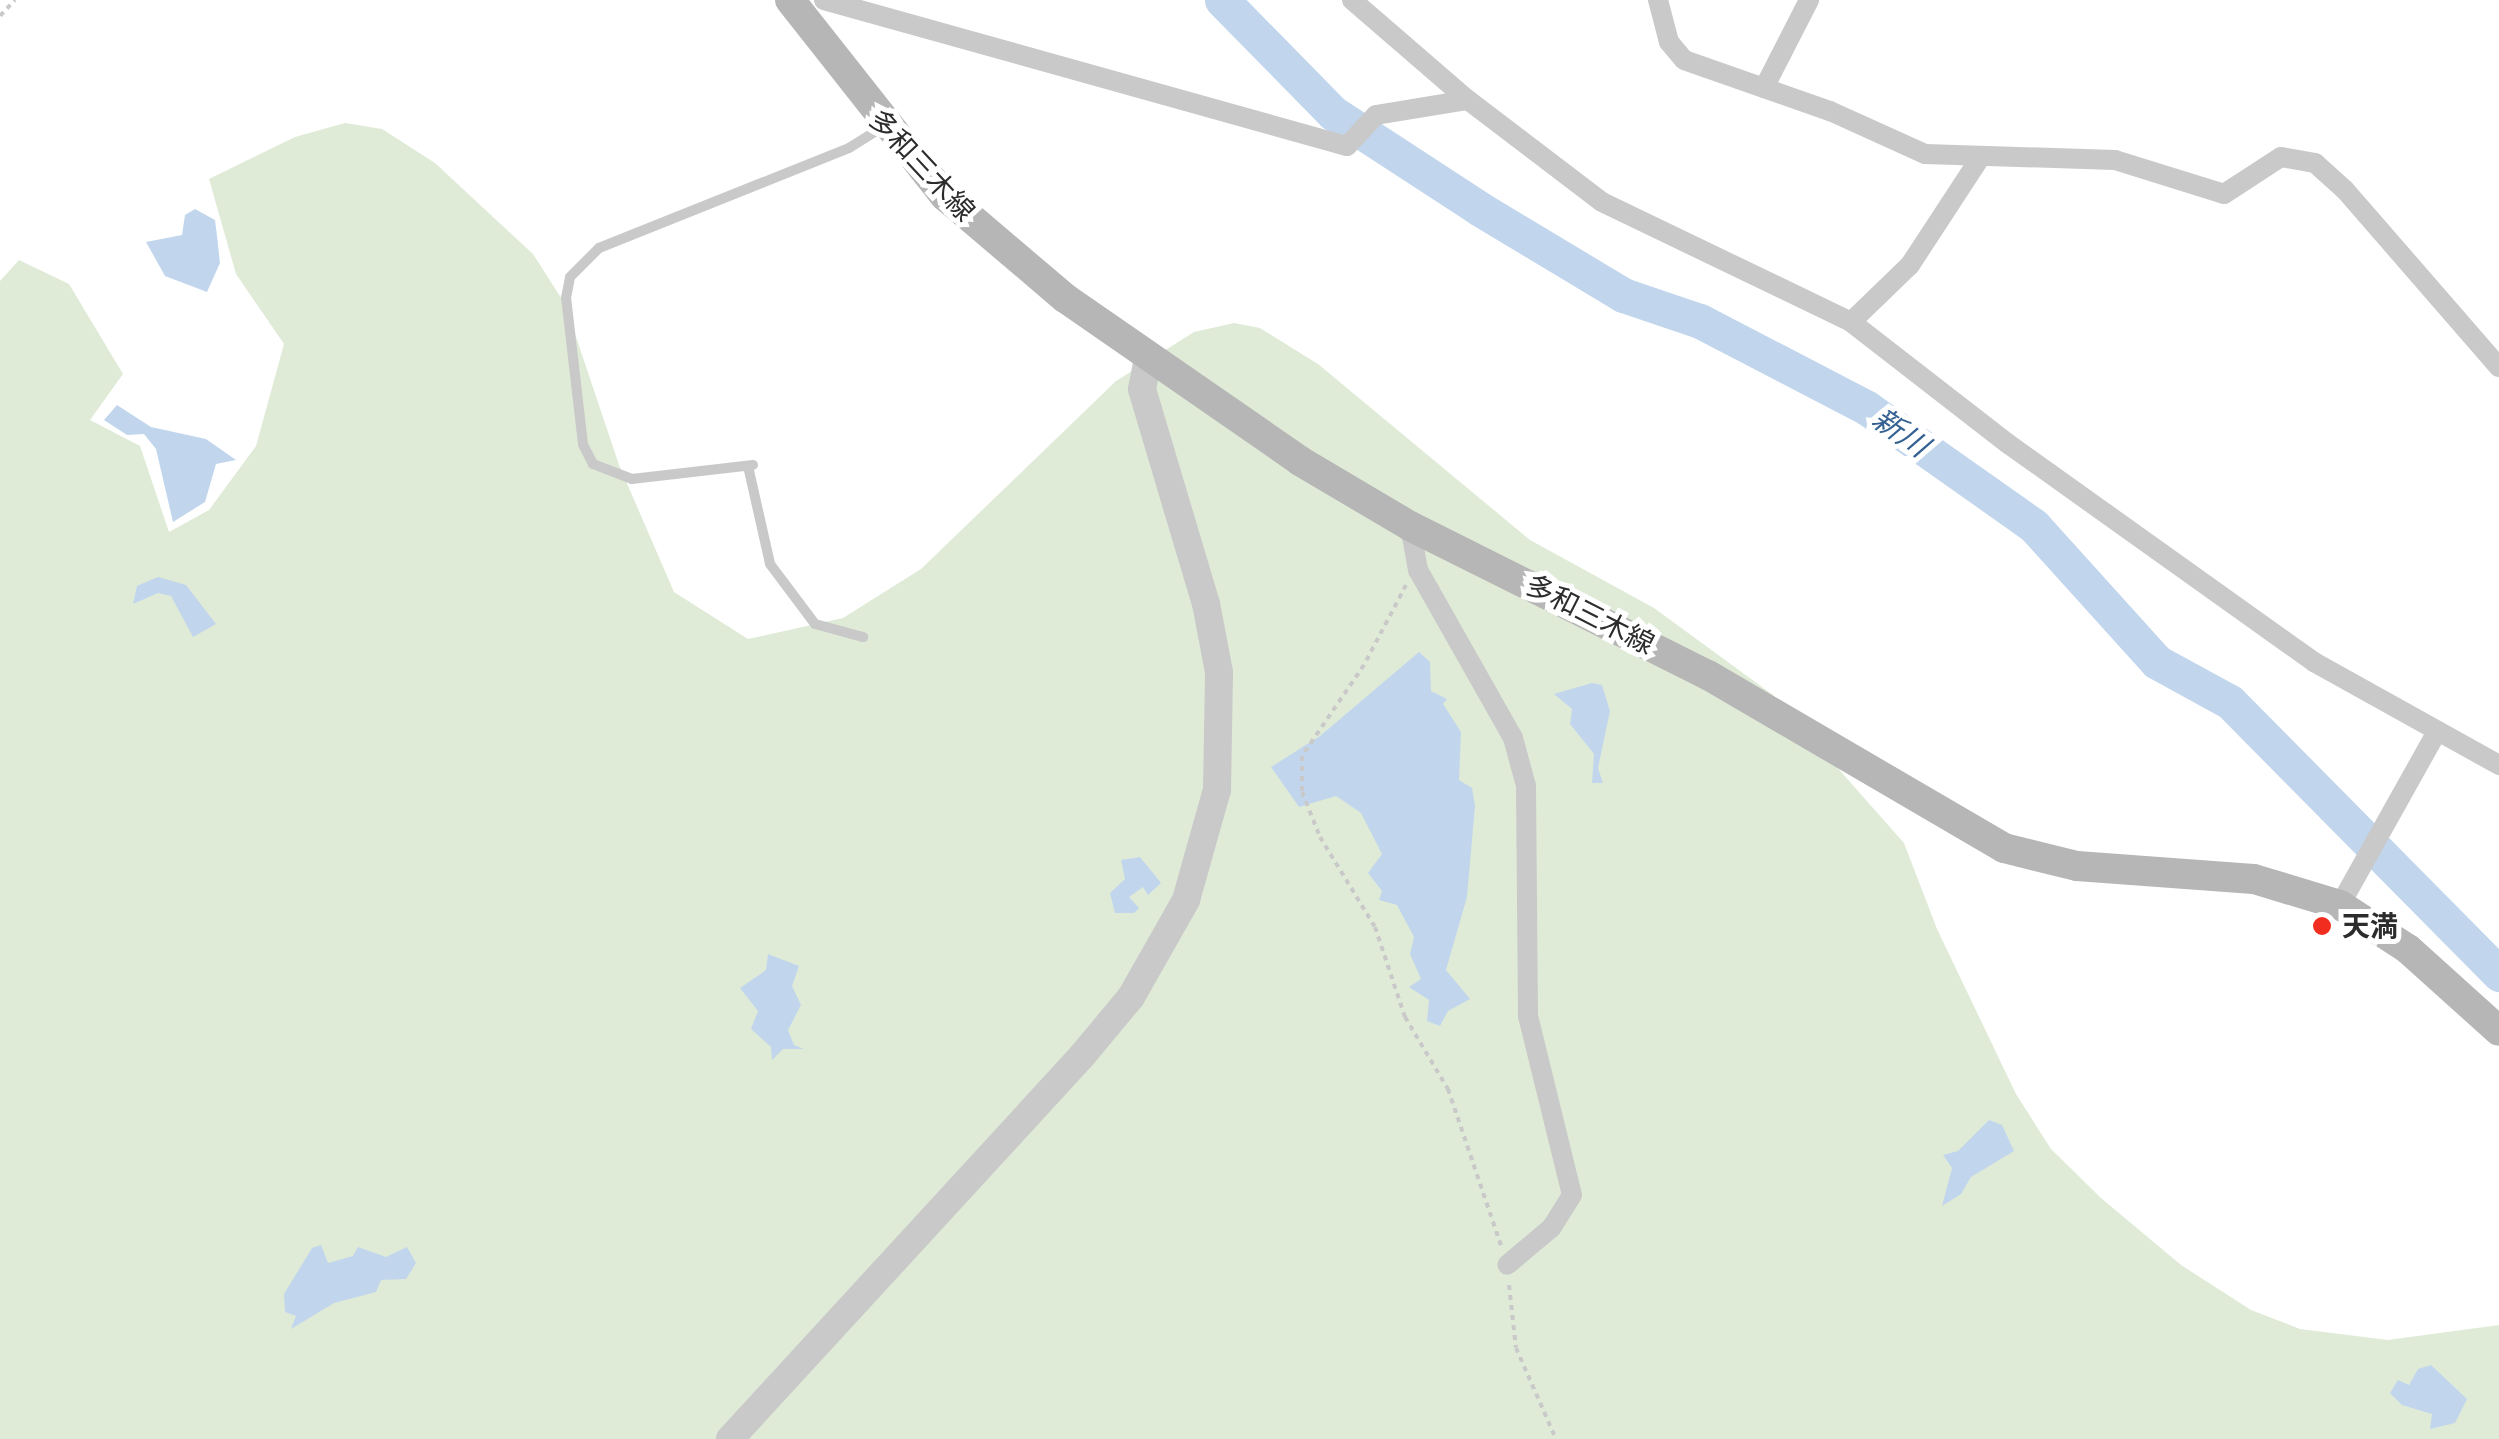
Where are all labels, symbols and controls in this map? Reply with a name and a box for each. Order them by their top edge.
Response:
street label: 多和三木線 [862,102,982,228]
water label: 新川 [1866,400,1936,464]
street label: 多和三木線 [1520,567,1660,661]
place label: 天満 [2342,909,2398,943]
marker: 天満 [2311,915,2333,937]

